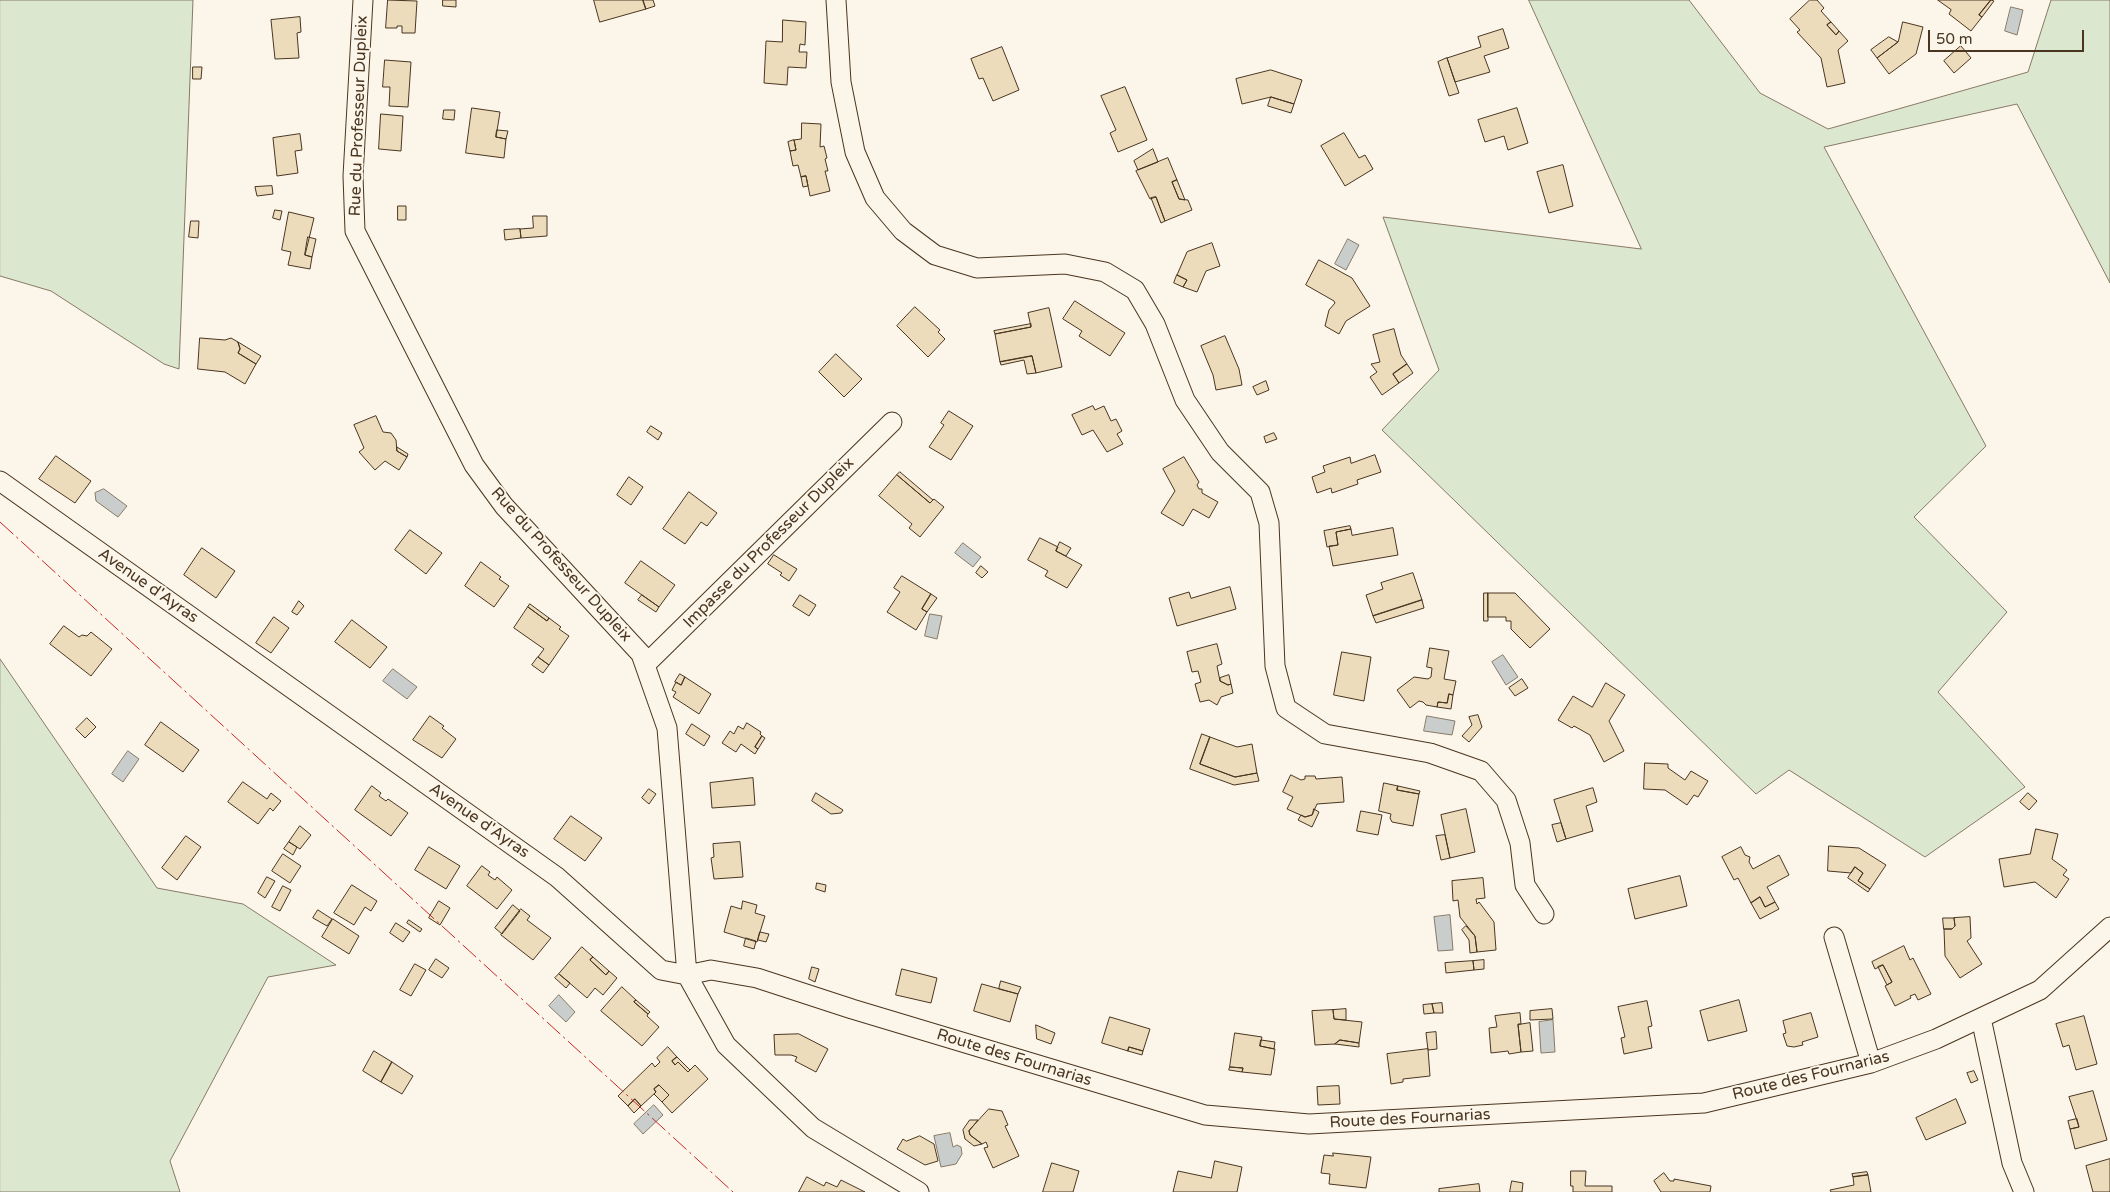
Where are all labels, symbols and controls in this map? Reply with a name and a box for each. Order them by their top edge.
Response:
street label: Rue du Professeur Dupleix [346,15,372,217]
scale bar [1930,20,2086,52]
text: 50 m [1936,30,1973,48]
street label: Impasse du Professeur Dupleix [680,454,858,632]
street label: Rue du Professeur Dupleix [487,484,635,646]
street label: Avenue d'Ayras [94,544,202,628]
street label: Avenue d'Ayras [425,779,533,863]
street label: Route des Fournarias [934,1025,1094,1091]
street label: Route des Fournarias [1730,1047,1892,1105]
street label: Route des Fournarias [1329,1105,1491,1133]

